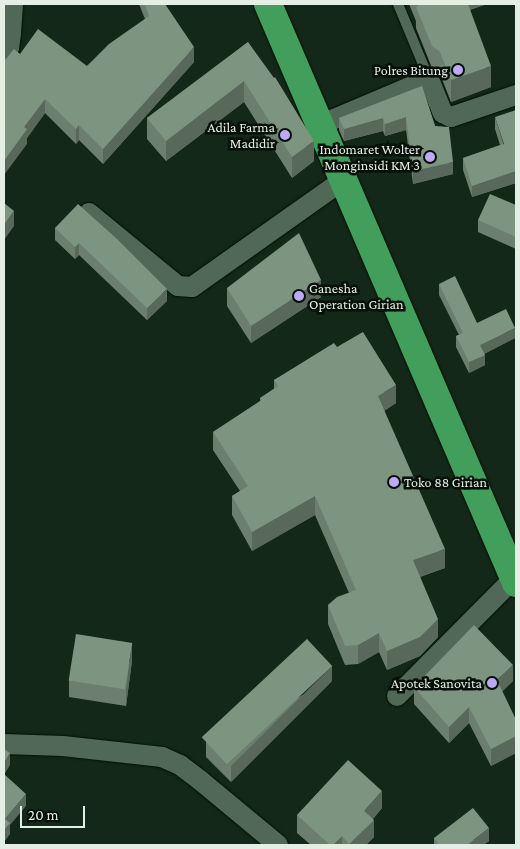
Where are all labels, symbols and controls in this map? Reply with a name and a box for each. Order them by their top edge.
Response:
place label: Polres Bitung [374,62,448,78]
marker: Polres Bitung [452,64,464,76]
place label: Adila Farma Madidir [207,119,275,152]
marker: Adila Farma Madidir [279,129,291,141]
place label: Indomaret Wolter Monginsidi KM 3 [320,141,420,174]
marker: Indomaret Wolter Monginsidi KM 3 [424,151,436,163]
place label: Ganesha Operation Girian [309,280,404,312]
marker: Ganesha Operation Girian [293,290,305,302]
place label: Toko 88 Girian [404,474,487,490]
marker: Toko 88 Girian [388,476,400,488]
place label: Apotek Sanovita [391,675,482,691]
marker: Apotek Sanovita [486,677,498,689]
scale bar [22,796,88,828]
text: 20 m [28,807,59,823]

